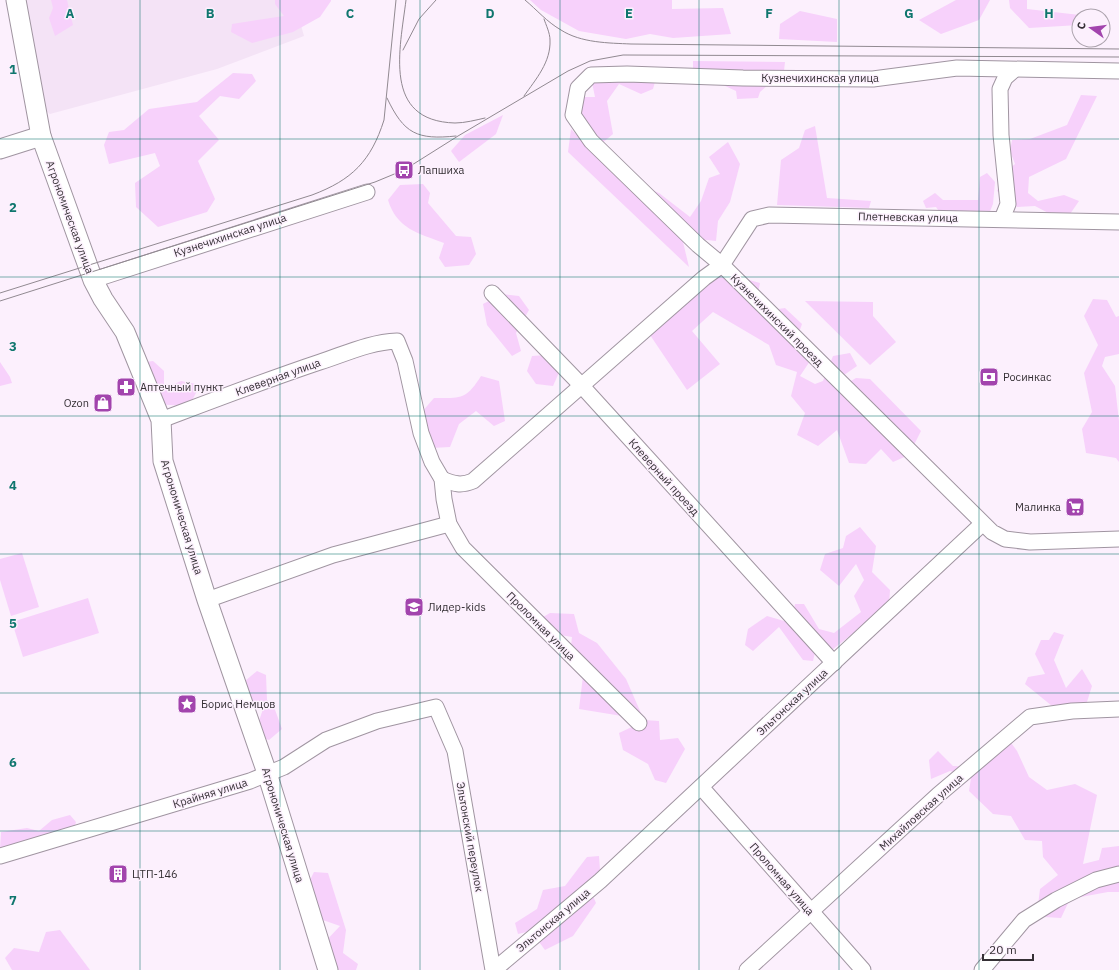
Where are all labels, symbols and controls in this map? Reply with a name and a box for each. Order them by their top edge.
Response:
text: A [66,5,75,22]
text: B [206,5,215,22]
text: C [346,5,355,22]
text: D [485,5,495,22]
text: E [625,5,633,22]
text: F [765,5,773,22]
text: G [904,5,914,22]
text: H [1044,5,1054,22]
north arrow [1071,8,1111,48]
text: С [1074,20,1089,31]
text: 1 [9,61,17,78]
street label: Кузнечихинская улица [761,71,879,85]
street label: Агрономическая улица [43,159,97,276]
bus stop icon: Лапшиха [393,159,415,181]
place label: Лапшиха [418,163,464,177]
text: 2 [9,199,17,216]
street label: Плетневская улица [858,209,958,225]
street label: Кузнечихинская улица [172,210,288,260]
street label: Кузнечихинский проезд [728,271,827,370]
text: 3 [9,338,17,355]
street label: Клеверная улица [234,355,323,399]
bank icon: Росинкас [978,366,1000,388]
place label: Росинкас [1003,370,1052,384]
pharmacy icon: Аптечный пункт [115,376,137,398]
place label: Аптечный пункт [140,380,223,394]
shop icon: Ozon [92,392,114,414]
place label: Ozon [64,396,89,410]
street label: Клеверный проезд [626,436,702,519]
street label: Агрономическая улица [158,458,206,576]
text: 4 [9,477,17,494]
supermarket icon: Малинка [1064,496,1086,518]
place label: Малинка [1015,500,1061,514]
street label: Проломная улица [504,589,578,663]
school or university icon: Лидер-kids [403,596,425,618]
place label: Лидер-kids [428,600,486,614]
text: 5 [9,615,17,632]
street label: Эльтонская улица [754,665,831,739]
place icon: Борис Немцов [176,693,198,715]
place label: Борис Немцов [201,697,276,711]
text: 6 [9,754,17,771]
street label: Агрономическая улица [259,766,307,884]
street label: Михайловская улица [876,771,966,853]
street label: Крайняя улица [171,775,249,811]
street label: Эльтонский переулок [453,781,487,893]
street label: Проломная улица [747,840,817,918]
building icon: ЦТП-146 [107,863,129,885]
place label: ЦТП-146 [132,867,178,881]
street label: Эльтонская улица [513,885,593,955]
text: 7 [9,892,17,909]
scale bar [983,936,1033,962]
text: 20 m [989,942,1017,957]

